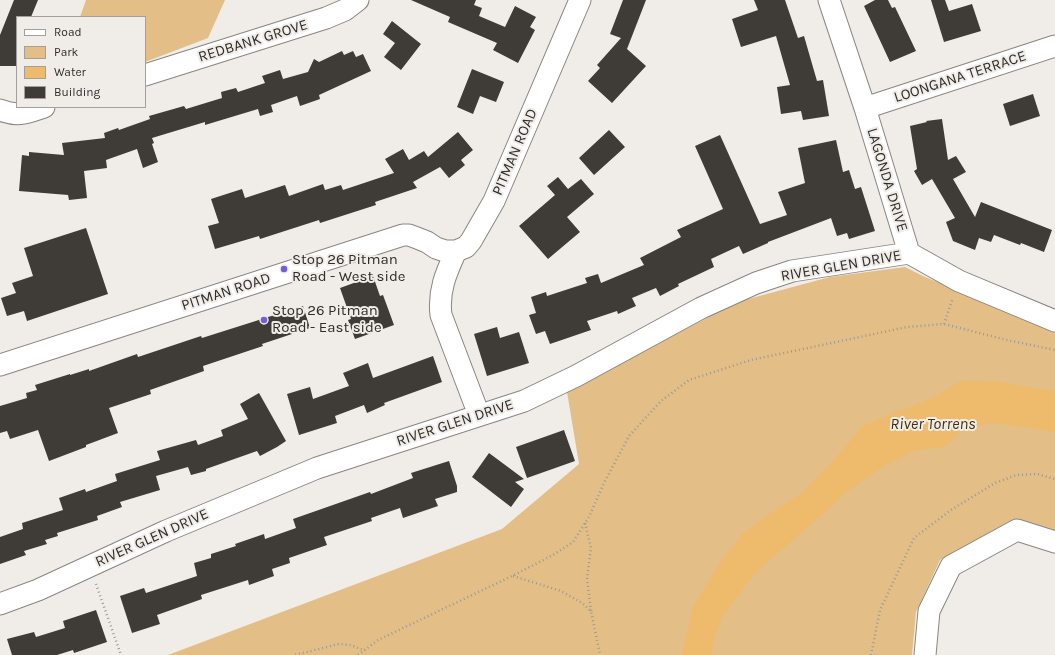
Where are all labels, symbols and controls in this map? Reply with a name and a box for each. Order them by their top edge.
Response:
legend [16,16,146,108]
street label: REDBANK GROVE [196,16,310,66]
text: Road [54,25,82,39]
text: Park [54,45,78,59]
street label: LOONGANA TERRACE [892,47,1028,107]
text: Water [54,65,86,79]
text: Building [54,85,100,99]
street label: PITMAN ROAD [489,106,541,198]
street label: LAGONDA DRIVE [863,126,911,234]
street label: RIVER GLEN DRIVE [779,247,903,285]
place label: Stop 26 Pitman Road - West side [292,251,406,286]
marker: Stop 26 Pitman Road - West side [279,264,289,274]
street label: PITMAN ROAD [179,269,273,315]
place label: Stop 26 Pitman Road - East side [272,302,382,337]
marker: Stop 26 Pitman Road - East side [259,315,269,325]
street label: RIVER GLEN DRIVE [394,396,516,450]
water label: River Torrens [890,414,976,434]
street label: RIVER GLEN DRIVE [93,505,211,571]

